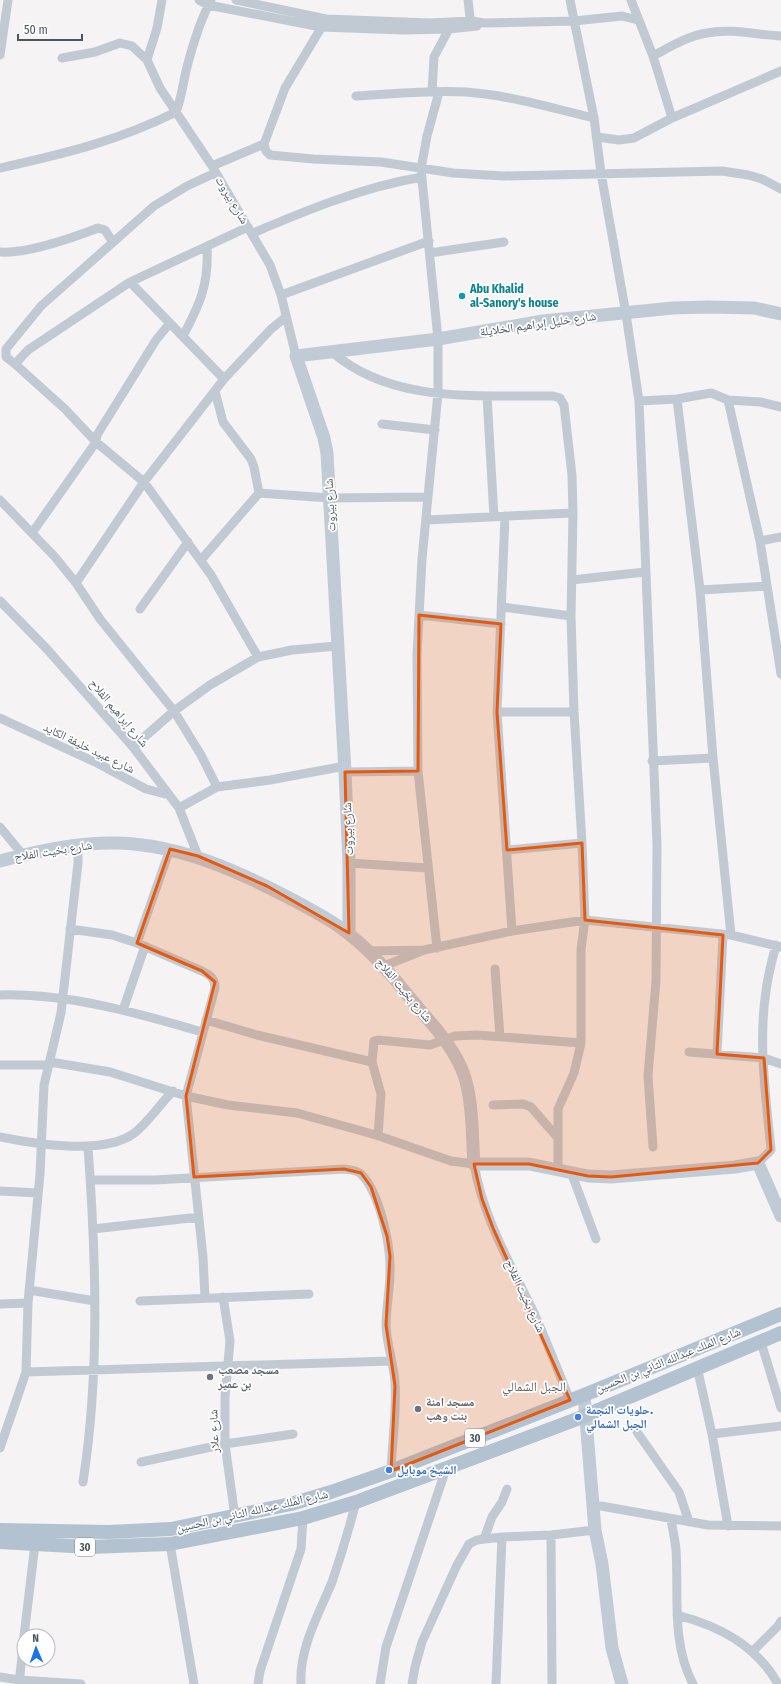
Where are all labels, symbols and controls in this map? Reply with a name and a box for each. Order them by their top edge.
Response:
scale bar [18,16,82,42]
text: 50 m [24,23,48,37]
street label: شارع بيروت [211,174,252,227]
place label: Abu Khalid al-Sanory's house [469,282,559,310]
marker: Abu Khalid al-Sanory's house [457,291,467,301]
street label: شارع خليل إبراهيم الخلايلة [479,309,597,340]
street label: شارع بيروت [322,478,339,532]
street label: شارع إبراهيم الفلاح [86,676,151,750]
street label: شارع عبيد خليفة الكايد [41,720,137,777]
street label: شارع بيروت [340,802,357,856]
street label: شارع بخيت الفلاح [13,838,93,865]
street label: شارع بخيت الفلاح [373,955,435,1025]
street label: شارع بخيت الفلاح [501,1257,548,1335]
street label: شارع الملك عبدالله الثاني بن الحسين [593,1324,744,1398]
place label: مسجد مصعب بن عمير [217,1363,280,1392]
marker: مسجد مصعب بن عمير [205,1372,215,1382]
district label: الجبل الشمالي [502,1379,566,1397]
place label: مسجد امنة بنت وهب [426,1395,475,1423]
place label: حلويات النجمة. الجبل الشمالي [586,1403,653,1434]
marker: مسجد امنة بنت وهب [413,1404,423,1414]
street label: شارع علار [206,1409,223,1454]
marker: حلويات النجمة. الجبل الشمالي [573,1412,583,1422]
road number: 30 [465,1429,485,1447]
place label: الشيخ موبايل [397,1463,457,1478]
marker: الشيخ موبايل [384,1465,394,1475]
street label: شارع الملك عبدالله الثاني بن الحسين [175,1487,330,1538]
road number: 30 [75,1538,95,1556]
north arrow [16,1628,56,1668]
text: N [32,1632,39,1645]

